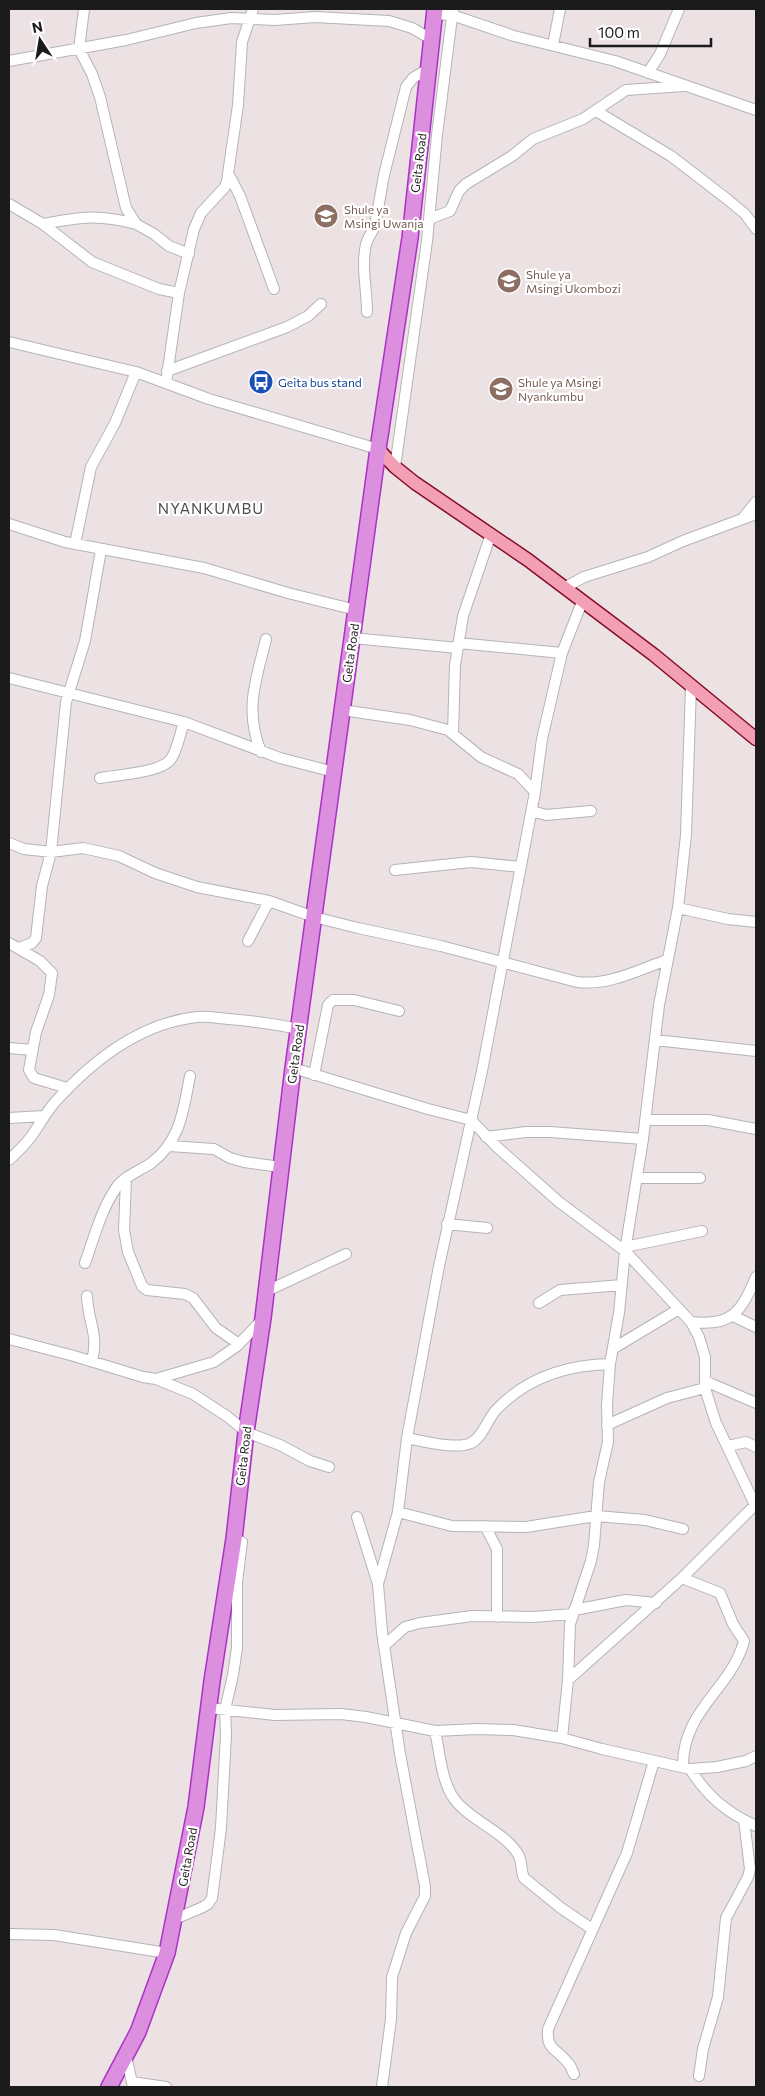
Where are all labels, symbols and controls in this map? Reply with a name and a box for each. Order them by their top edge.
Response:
north arrow [15,15,65,65]
scale bar [590,15,711,47]
text: N [30,17,44,36]
text: 100 m [598,23,640,41]
street label: Geita Road [407,132,429,193]
place label: Shule ya Msingi Uwanja [344,202,424,230]
school or university icon: Shule ya Msingi Uwanja [313,203,339,229]
place label: Shule ya Msingi Ukombozi [526,267,621,295]
school or university icon: Shule ya Msingi Ukombozi [496,268,522,294]
bus stop icon: Geita bus stand [248,369,274,395]
place label: Geita bus stand [278,375,362,389]
place label: Shule ya Msingi Nyankumbu [518,375,601,403]
school or university icon: Shule ya Msingi Nyankumbu [488,376,514,402]
district label: NYANKUMBU [158,499,264,517]
street label: Geita Road [339,622,361,684]
street label: Geita Road [284,1023,306,1085]
street label: Geita Road [232,1425,254,1486]
street label: Geita Road [175,1826,199,1888]

